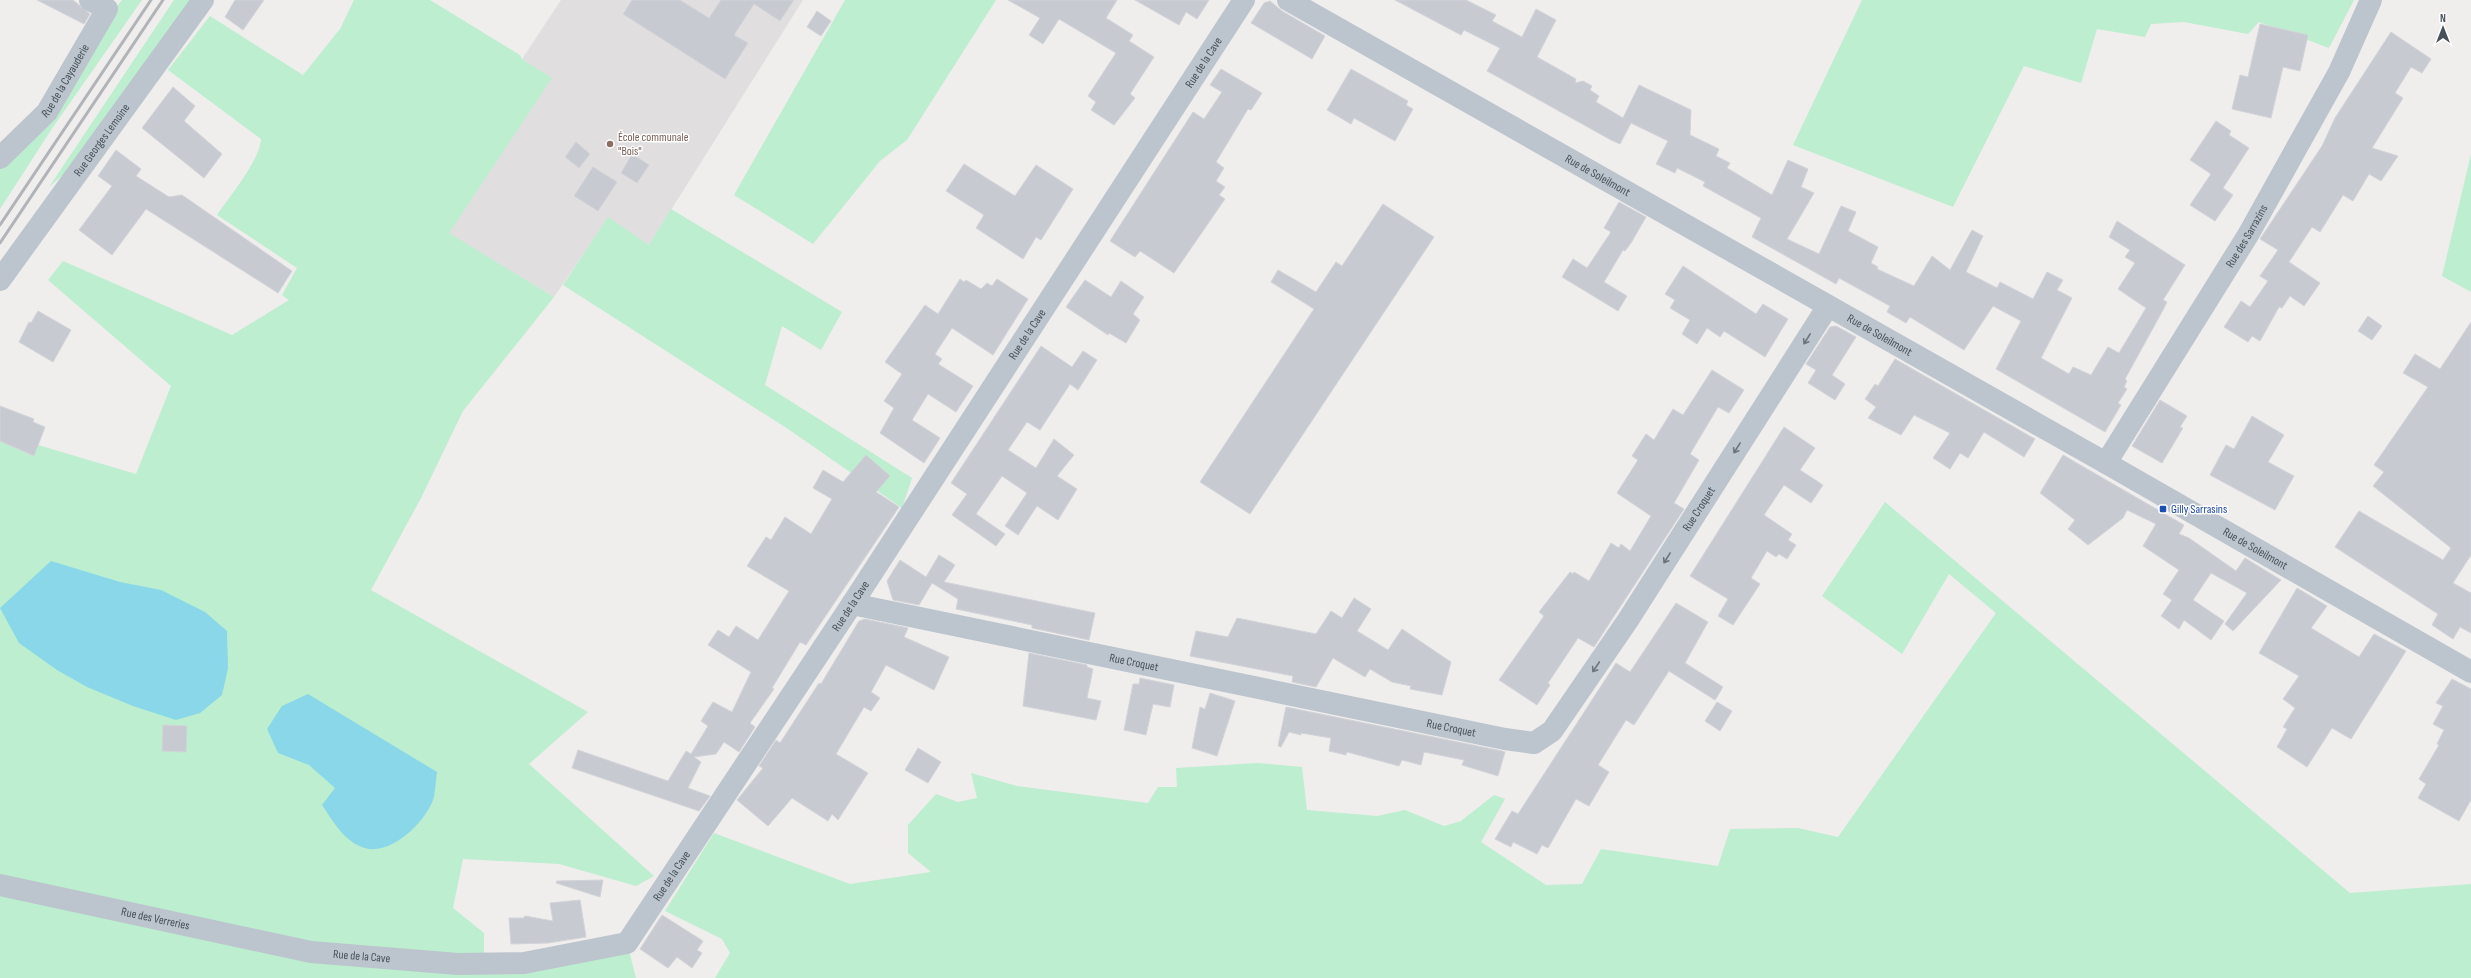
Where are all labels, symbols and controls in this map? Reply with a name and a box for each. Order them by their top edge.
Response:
north arrow [2423,8,2463,48]
text: N [2440,12,2446,25]
street label: Rue de la Cave [1182,34,1225,91]
street label: Rue de la Cayauderie [38,41,93,121]
street label: Rue Georges Lemoine [70,101,133,179]
place label: École communale "Bois" [618,130,689,159]
marker: École communale "Bois" [605,139,615,149]
street label: Rue de Soleilmont [1563,151,1633,200]
street label: Rue des Sarrazins [2222,202,2271,270]
street label: Rue de la Cave [1005,306,1049,362]
street label: Rue de Soleilmont [1845,311,1915,359]
one-way arrow [1803,333,1811,344]
one-way arrow [1733,443,1741,454]
street label: Rue Croquet [1679,484,1719,534]
place label: Gilly Sarrasins [2171,502,2227,517]
marker: Gilly Sarrasins [2158,504,2168,514]
street label: Rue de Soleilmont [2220,524,2291,573]
one-way arrow [1663,552,1671,564]
street label: Rue de la Cave [829,578,873,634]
street label: Rue Croquet [1108,650,1160,675]
one-way arrow [1592,661,1600,672]
street label: Rue Croquet [1425,716,1478,740]
street label: Rue de la Cave [649,848,694,904]
street label: Rue des Verreries [120,904,191,933]
street label: Rue de la Cave [332,946,391,966]

